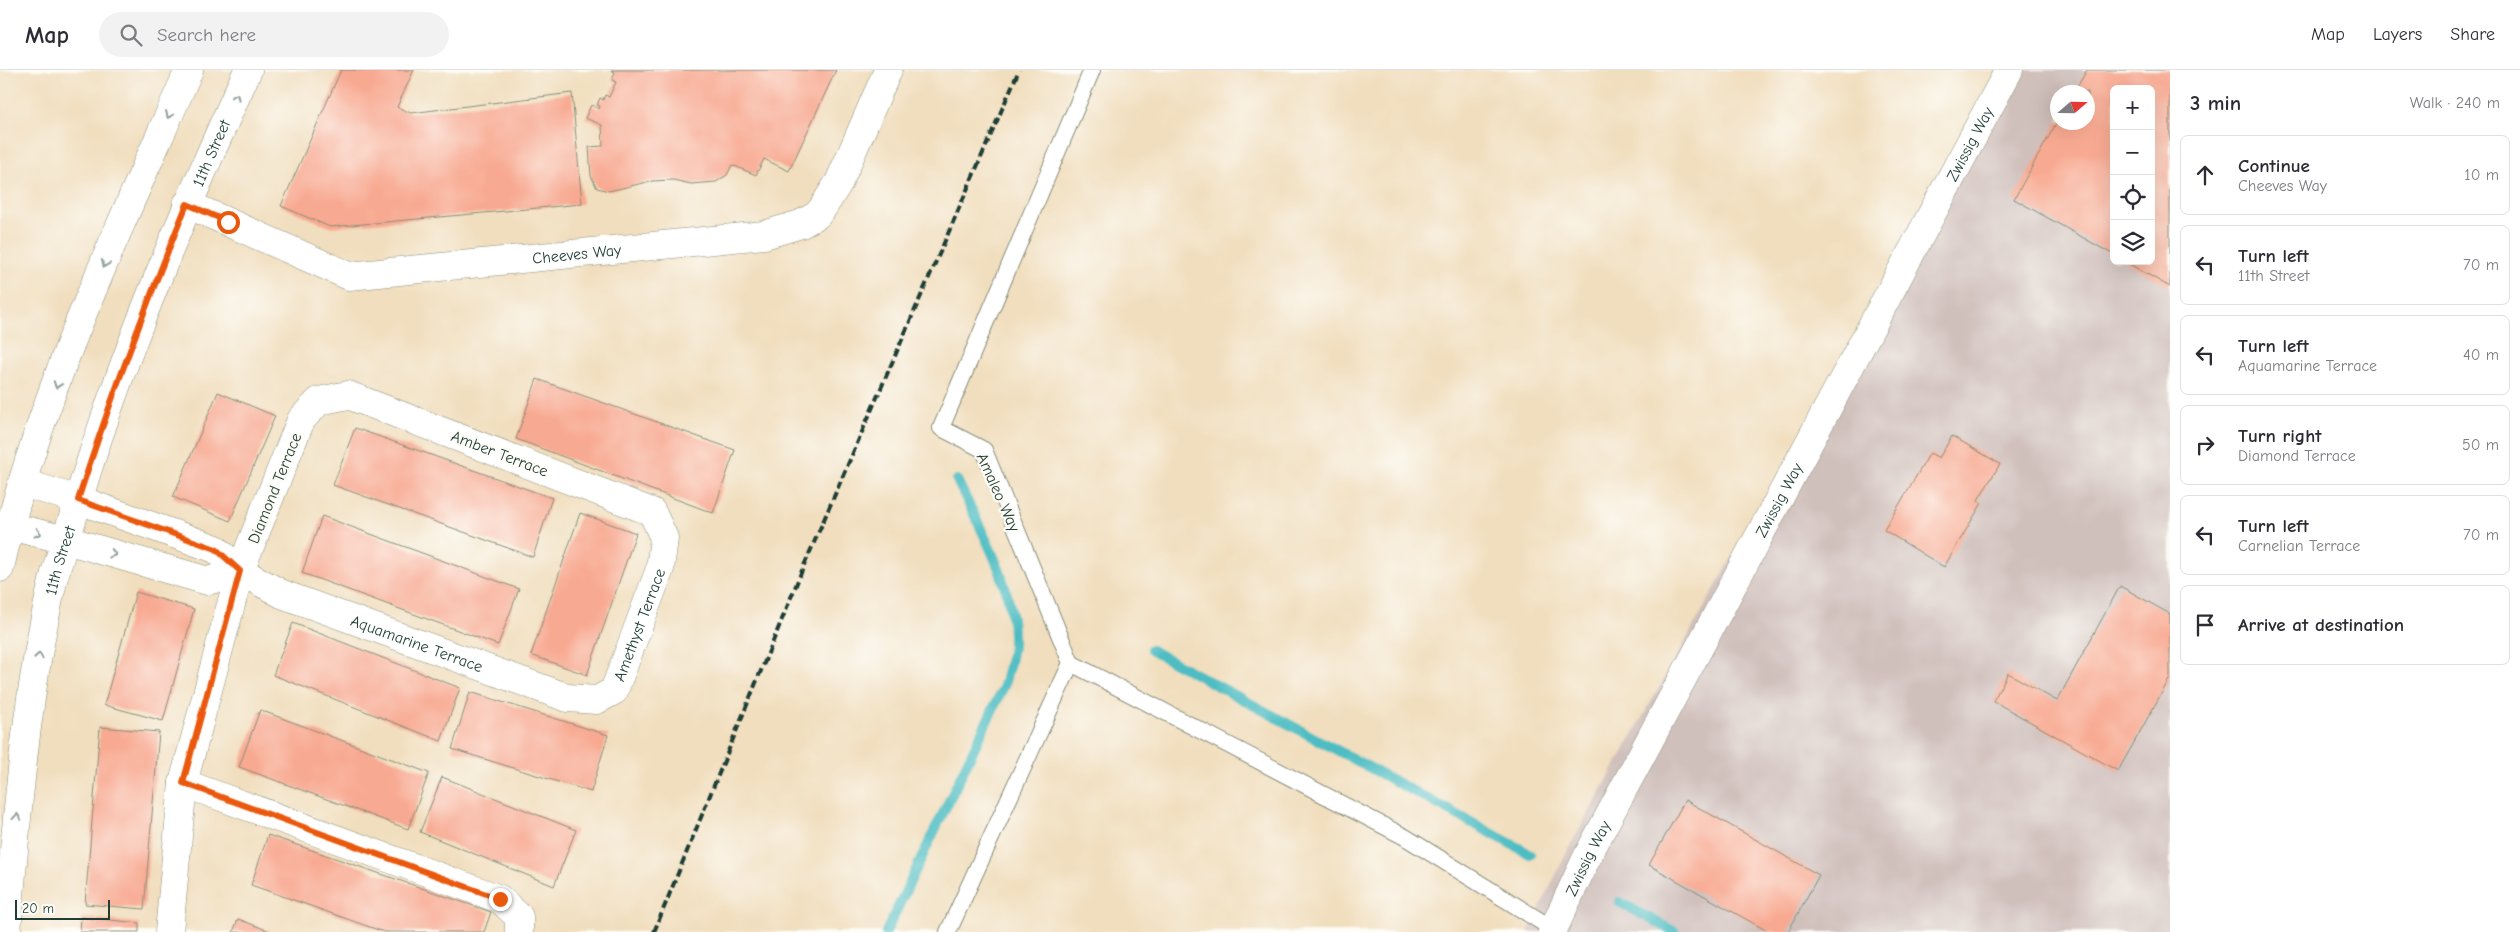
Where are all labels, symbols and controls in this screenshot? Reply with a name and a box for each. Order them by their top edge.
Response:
search box [99,12,449,57]
text: Map [25,21,69,49]
icon: search [117,21,145,49]
text: Search here [157,24,256,46]
text: Map [2311,24,2345,45]
text: Layers [2373,24,2422,45]
text: Share [2450,24,2495,45]
north arrow [2050,85,2095,130]
map controls [2110,85,2155,265]
button: + [2110,85,2155,130]
text: 3 min [2190,91,2241,115]
one-way arrow [230,93,240,102]
text: Walk · 240 m [2410,94,2500,112]
street label: Zwissig Way [1943,103,1998,184]
one-way arrow [165,110,176,119]
street label: 11th Street [189,117,235,190]
button: − [2110,130,2155,175]
text: Continue [2238,155,2310,177]
icon: ahead [2191,161,2219,189]
text: 10 m [2464,166,2499,184]
button: locate [2110,175,2155,220]
text: Cheeves Way [2238,177,2327,195]
route start [217,211,240,234]
button: layers [2110,220,2155,265]
street label: Cheeves Way [531,241,623,268]
text: Turn left [2238,245,2309,267]
icon: left [2191,251,2219,279]
text: 70 m [2463,256,2499,274]
one-way arrow [100,259,111,268]
text: 11th Street [2238,267,2309,285]
text: Turn left [2238,335,2309,357]
icon: left [2191,341,2219,369]
text: 40 m [2463,346,2499,364]
text: Aquamarine Terrace [2238,357,2377,375]
one-way arrow [53,380,63,389]
text: Turn right [2238,425,2322,447]
street label: Amber Terrace [449,427,551,481]
street label: Diamond Terrace [245,430,305,546]
icon: right [2191,431,2219,459]
text: 50 m [2462,436,2499,454]
text: Diamond Terrace [2238,447,2356,465]
street label: Amaleo Way [973,450,1024,535]
street label: Zwissig Way [1752,459,1807,541]
text: Turn left [2238,515,2309,537]
icon: left [2191,521,2219,549]
street label: 11th Street [42,523,80,597]
text: 70 m [2463,526,2499,544]
one-way arrow [33,527,42,538]
text: Carnelian Terrace [2238,537,2360,555]
one-way arrow [109,548,117,558]
street label: Amethyst Terrace [611,566,669,684]
icon: arrive [2191,611,2219,639]
street label: Aquamarine Terrace [348,612,485,676]
text: Arrive at destination [2238,614,2404,636]
one-way arrow [33,652,43,660]
one-way arrow [11,813,22,821]
street label: Zwissig Way [1562,817,1615,899]
route end [489,888,512,911]
scale bar [15,897,110,920]
text: 20 m [22,900,54,917]

